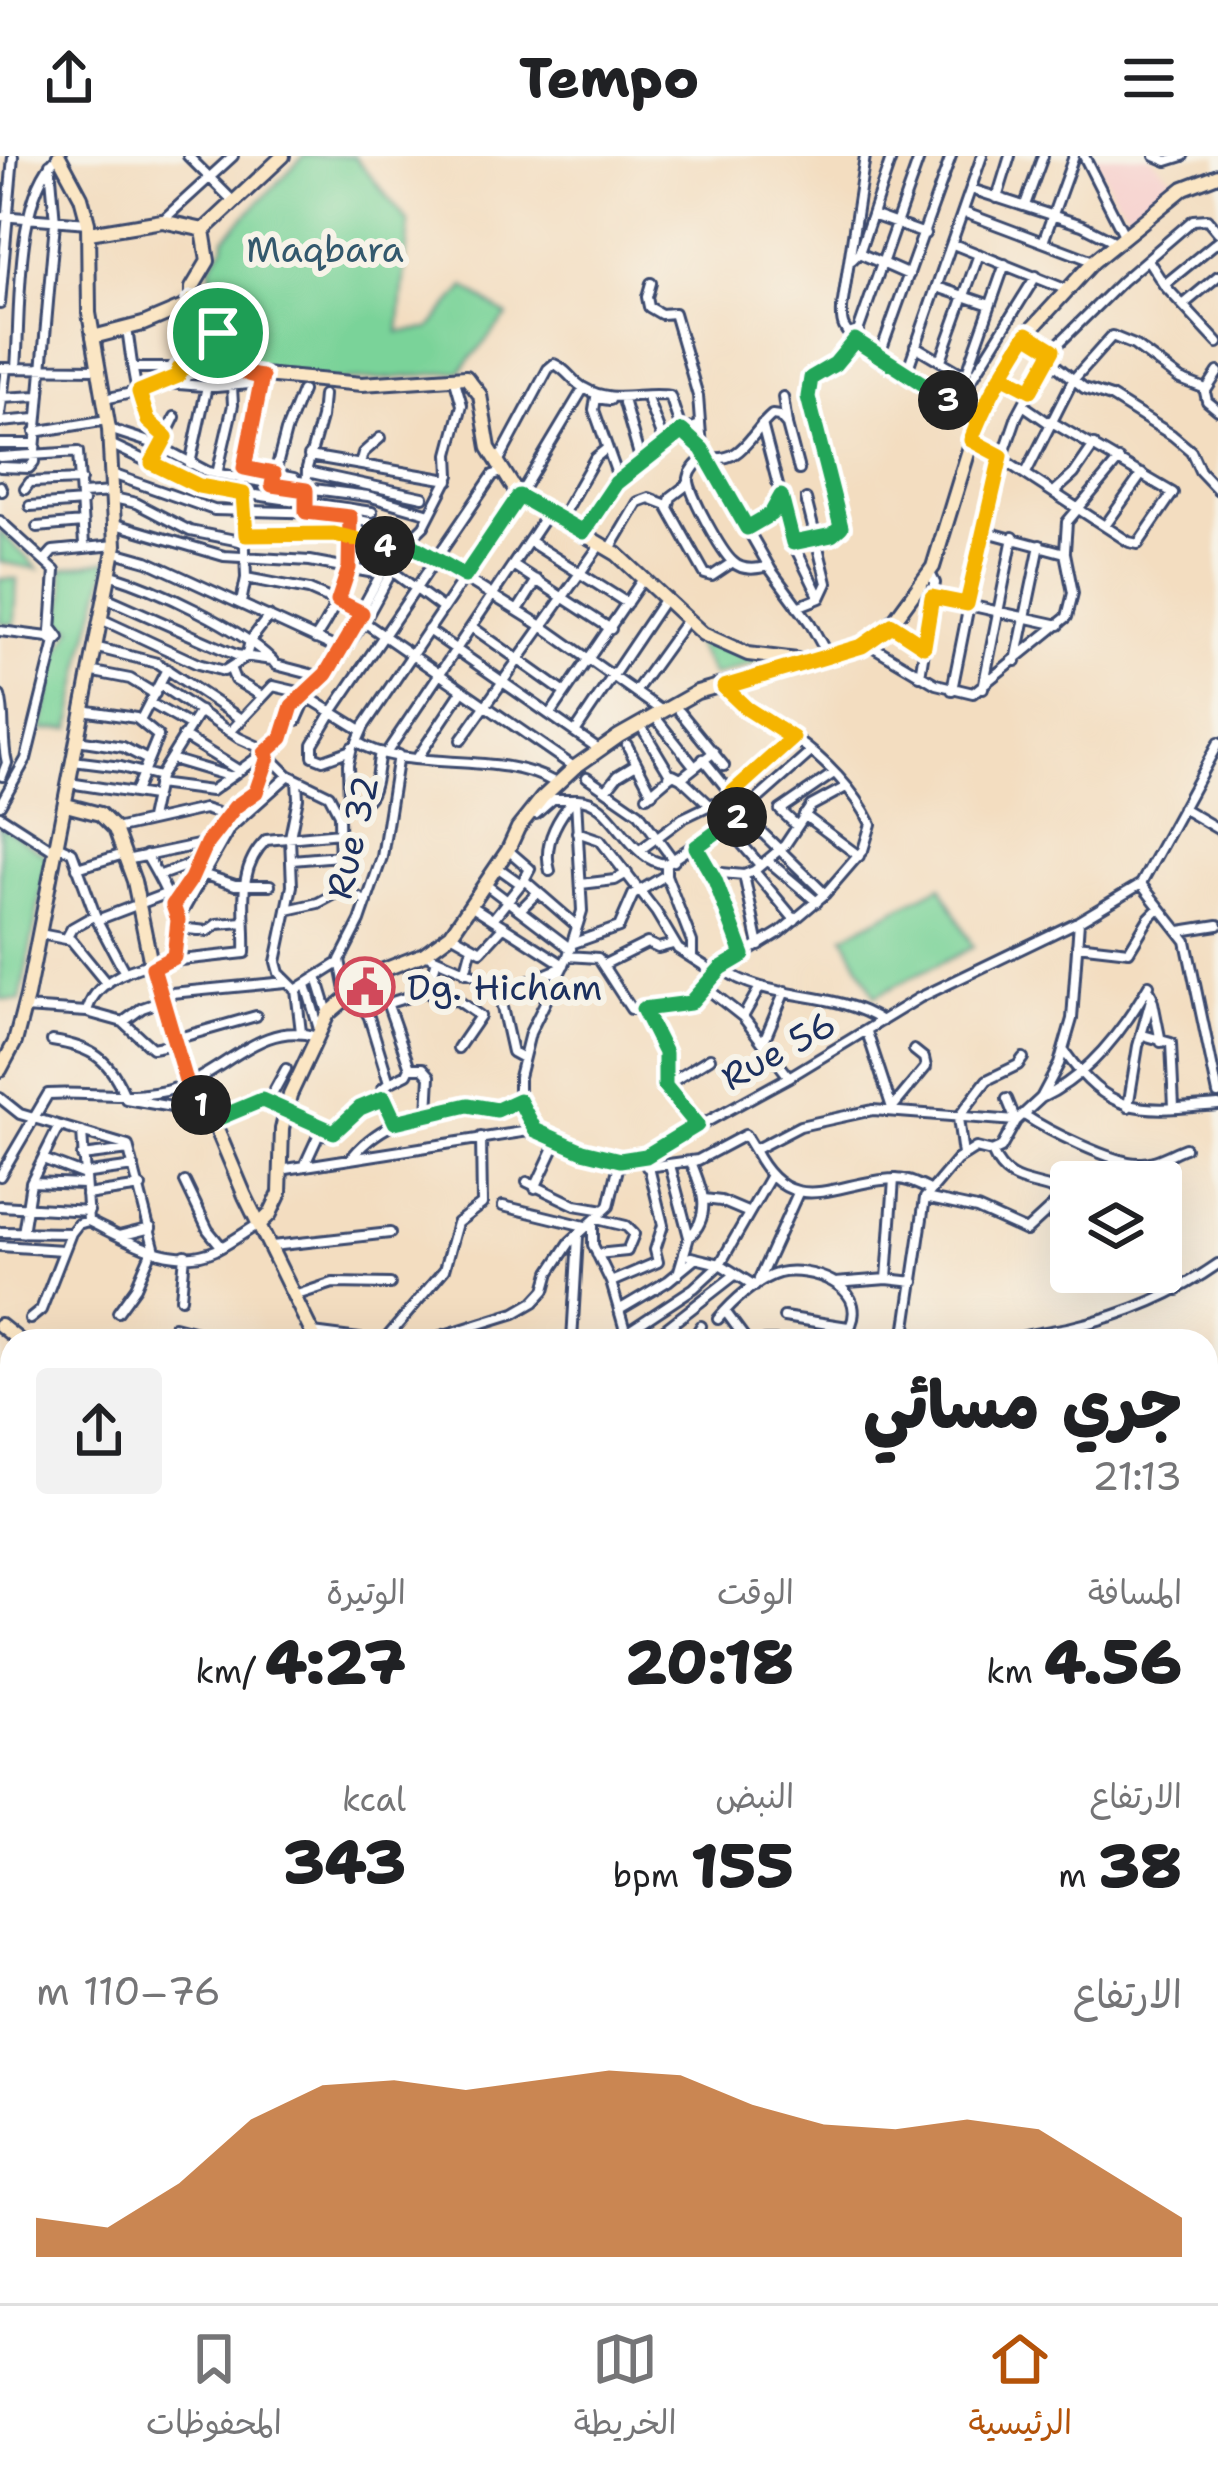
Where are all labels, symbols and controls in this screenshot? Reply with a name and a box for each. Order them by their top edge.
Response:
text: Tempo [519,42,699,114]
icon: share [36,45,102,111]
icon: menu [1116,45,1182,111]
park label: Maqbara [246,225,404,274]
pin [167,282,269,384]
icon: arrive [185,300,251,366]
pin: 3 [918,370,978,430]
text: 3 [936,377,960,422]
pin: 4 [355,516,415,576]
text: 4 [373,523,397,568]
street label: Rue 32 [315,771,390,904]
pin: 2 [707,787,767,847]
text: 2 [725,794,749,839]
public building icon: Dg. Hicham [334,956,396,1018]
place label: Dg. Hicham [407,963,602,1012]
street label: Rue 56 [712,999,844,1102]
pin: 1 [171,1075,231,1135]
text: 1 [193,1082,209,1127]
map controls [1050,1161,1182,1293]
button: layers [1050,1161,1182,1293]
text: جري مسائي [863,1361,1182,1449]
button: share [36,1368,162,1494]
text: 21:13 [1092,1450,1182,1502]
text: الوتيرة [326,1570,406,1615]
text: الوقت [717,1570,794,1615]
text: المسافة [1088,1570,1182,1615]
text: 4:27 [265,1622,406,1702]
text: 20:18 [625,1622,794,1702]
text: 4.56 [1044,1622,1182,1702]
text: /km [196,1649,265,1694]
text: km [986,1649,1044,1694]
text: النبض [715,1774,794,1819]
text: الارتفاع [1089,1774,1182,1819]
text: kcal [342,1777,406,1822]
text: 343 [283,1822,406,1902]
text: 155 [691,1826,794,1906]
text: 38 [1098,1826,1182,1906]
text: bpm [613,1853,691,1898]
text: m [1058,1853,1098,1898]
text: 76–110 m [36,1965,221,2017]
text: الارتفاع [1073,1968,1182,2020]
tab: المحفوظات [146,2326,282,2452]
tab: الخريطة [574,2326,677,2452]
tab: الرئيسية [968,2326,1072,2452]

